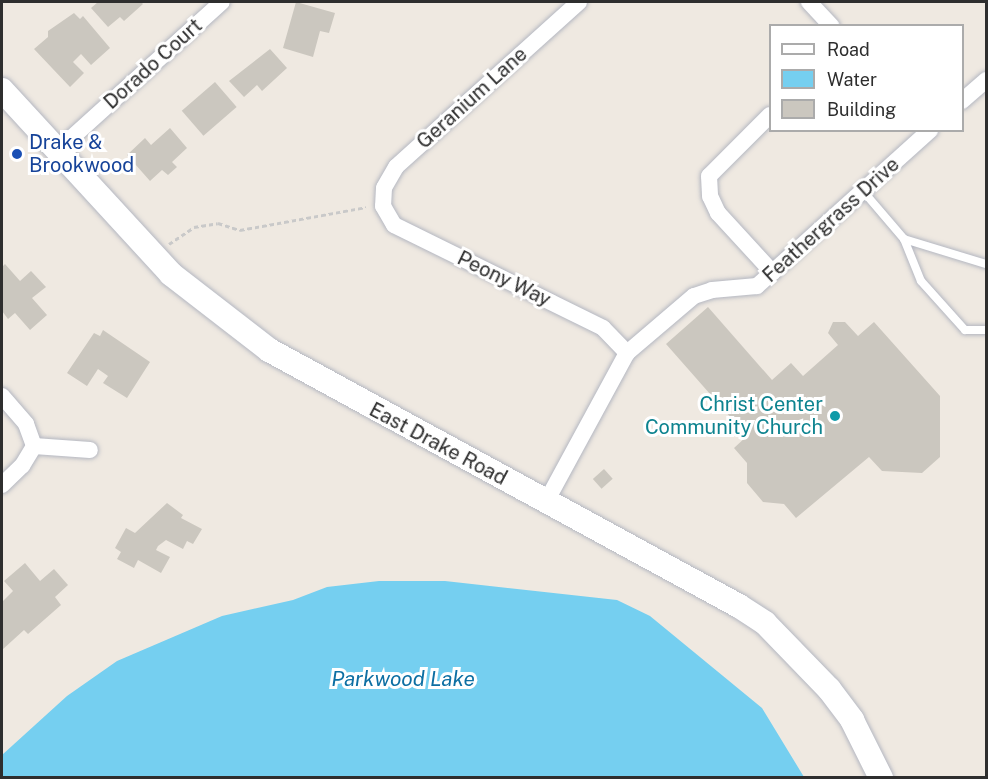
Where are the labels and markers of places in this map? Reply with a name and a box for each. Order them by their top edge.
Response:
place label: Drake & Brookwood [29,130,134,177]
marker: Drake & Brookwood [10,147,24,161]
place label: Christ Center Community Church [645,392,823,439]
marker: Christ Center Community Church [828,409,842,423]

